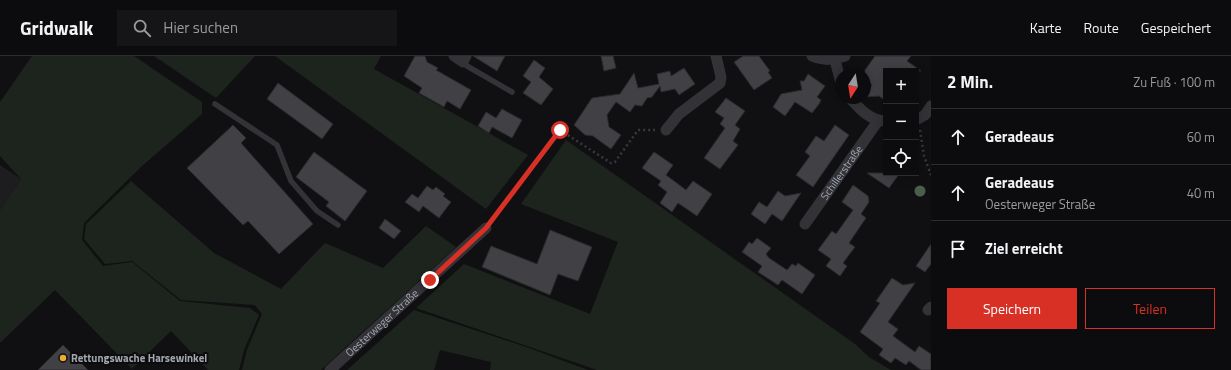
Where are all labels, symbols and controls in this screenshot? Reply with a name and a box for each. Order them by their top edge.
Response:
search box [117,10,397,46]
text: Gridwalk [20,13,93,42]
text: Hier suchen [163,16,238,39]
icon: search [131,17,153,39]
text: Karte [1030,17,1062,38]
text: Route [1084,17,1119,38]
text: Gespeichert [1141,17,1211,38]
north arrow [835,68,871,104]
map controls [883,68,919,176]
button: + [883,68,919,104]
text: 2 Min. [947,69,993,95]
text: Zu Fuß · 100 m [1133,72,1215,92]
button: − [883,104,919,140]
route start [551,121,569,139]
text: Geradeaus [985,125,1054,148]
icon: ahead [947,126,969,148]
text: 60 m [1187,127,1215,147]
button: locate [883,140,919,176]
street label: Schillerstraße [816,142,867,203]
text: Geradeaus [985,171,1054,194]
icon: ahead [947,182,969,204]
text: 40 m [1187,183,1215,203]
text: Oesterweger Straße [985,194,1095,214]
text: Ziel erreicht [985,237,1063,260]
icon: arrive [947,238,969,260]
route end [421,271,439,289]
street label: Oesterweger Straße [342,285,422,360]
button: Speichern [947,288,1077,329]
button: Teilen [1085,288,1215,329]
place label: Rettungswache Harsewinkel [71,350,207,366]
marker: Rettungswache Harsewinkel [58,353,68,363]

